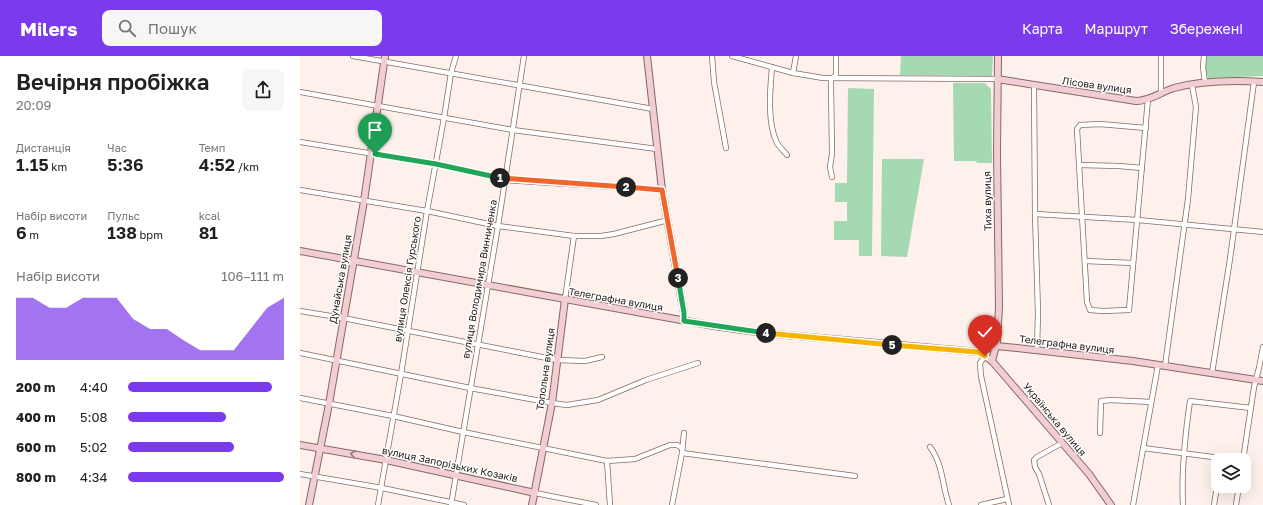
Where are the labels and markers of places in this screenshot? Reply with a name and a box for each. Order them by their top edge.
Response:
pin [358,113,392,154]
pin: 1 [490,168,510,188]
pin: 2 [616,177,636,197]
pin: 3 [668,268,688,288]
pin [968,315,1002,356]
pin: 4 [756,323,776,343]
pin: 5 [882,335,902,355]

